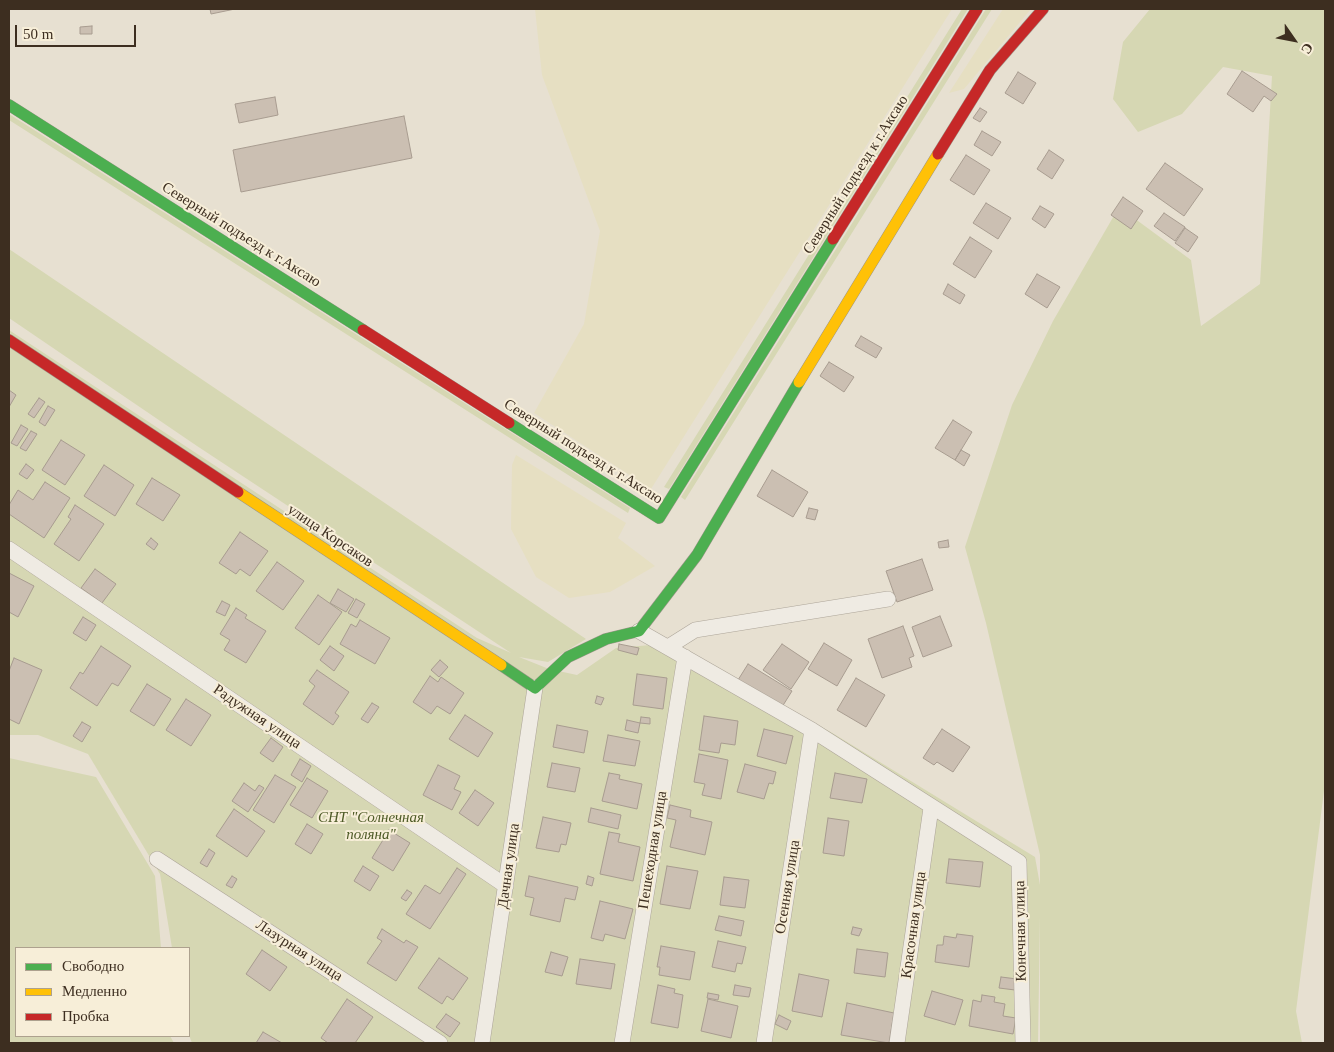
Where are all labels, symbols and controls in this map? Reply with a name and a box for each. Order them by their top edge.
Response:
scale bar [18,15,139,47]
north arrow [1269,15,1319,65]
text: 50 m [23,26,53,42]
text: С [1298,40,1316,57]
street label: Северный подъезд к г.Аксаю [800,92,912,258]
street label: Северный подъезд к г.Аксаю [158,179,324,291]
street label: Северный подъезд к г.Аксаю [500,396,666,508]
street label: улица Корсаков [284,501,376,571]
street label: Радужная улица [209,681,305,753]
street label: Пешеходная улица [635,790,671,910]
park label: СНТ "Солнечная поляна" [318,809,424,844]
street label: Дачная улица [494,822,524,910]
street label: Осенняя улица [772,839,804,935]
street label: Красочная улица [898,870,930,980]
street label: Конечная улица [1011,880,1031,982]
street label: Лазурная улица [252,916,346,986]
legend [15,947,190,1037]
text: Свободно [62,958,124,974]
text: Медленно [62,983,127,999]
text: Пробка [62,1008,109,1024]

